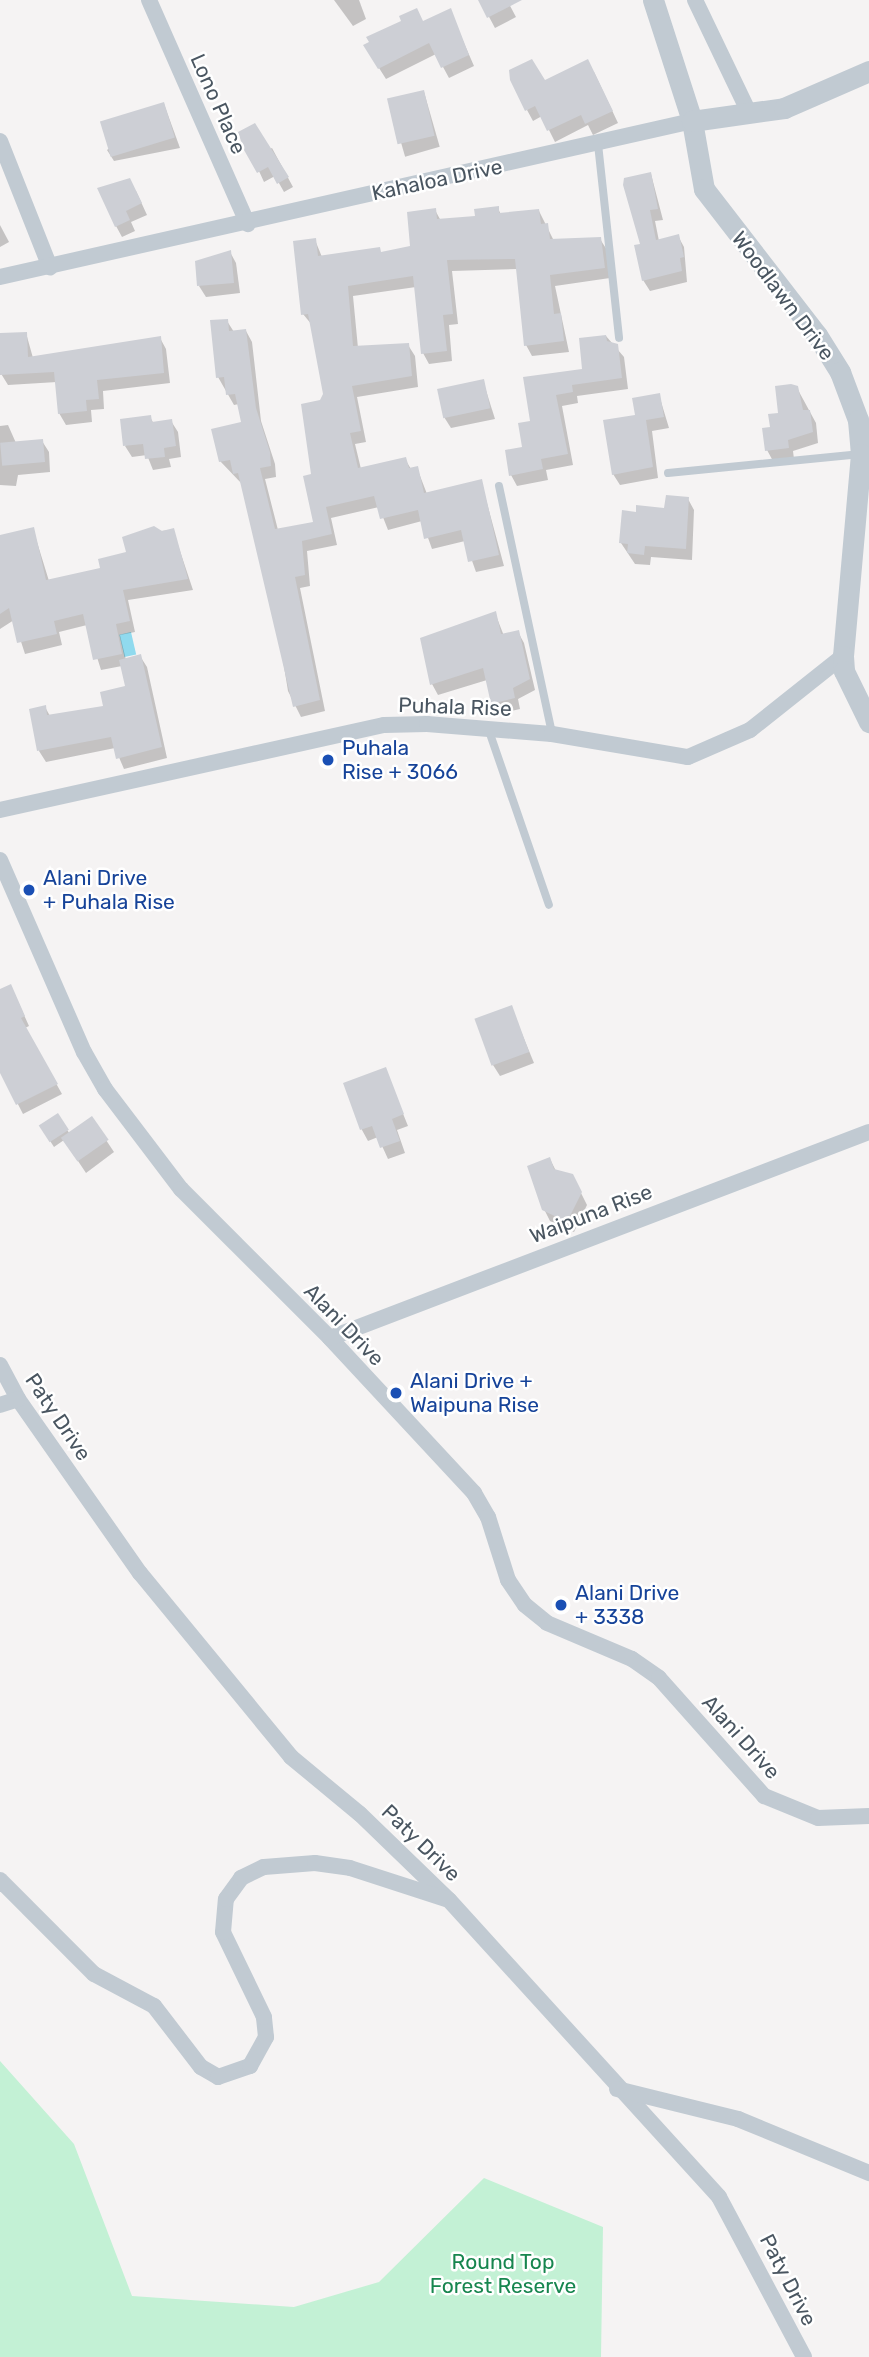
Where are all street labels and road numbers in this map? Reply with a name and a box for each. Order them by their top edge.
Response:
street label: Lono Place [185,50,251,158]
street label: Kahaloa Drive [369,154,505,206]
street label: Woodlawn Drive [726,227,840,365]
street label: Puhala Rise [398,692,512,722]
street label: Waipuna Rise [526,1179,656,1249]
street label: Alani Drive [299,1279,389,1371]
street label: Paty Drive [20,1368,96,1466]
street label: Alani Drive [697,1690,785,1784]
street label: Paty Drive [376,1799,466,1887]
street label: Paty Drive [754,2230,822,2330]

